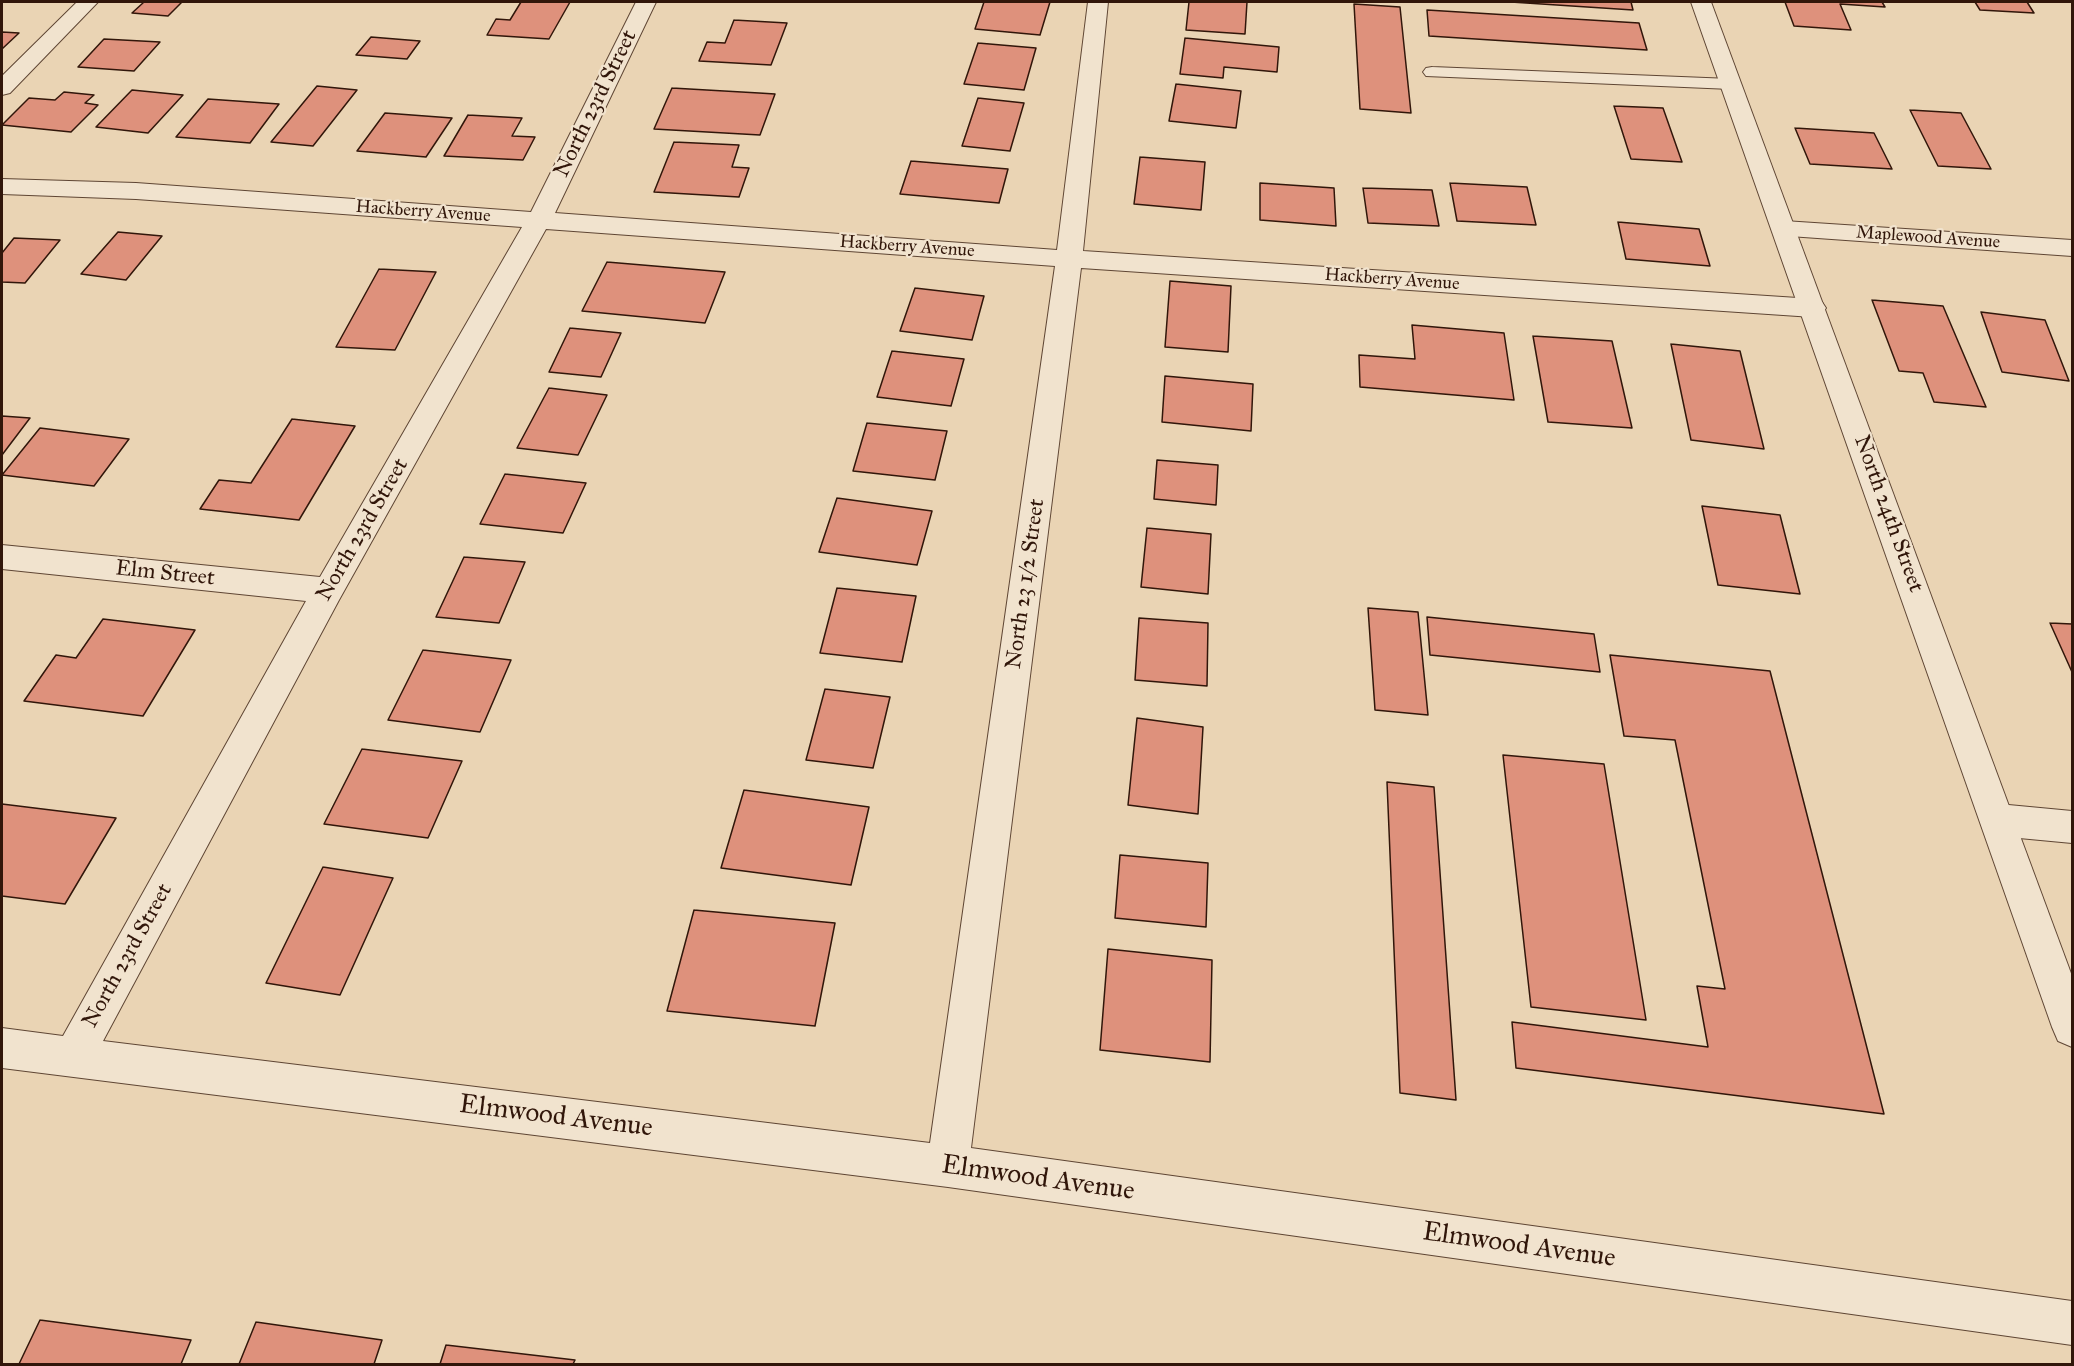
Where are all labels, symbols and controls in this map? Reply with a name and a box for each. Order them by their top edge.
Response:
street label: North 23rd Street [549,26,643,182]
street label: Hackberry Avenue [355,197,491,227]
street label: Maplewood Avenue [1855,222,2001,254]
street label: Hackberry Avenue [839,232,975,262]
street label: Hackberry Avenue [1324,265,1460,295]
street label: North 24th Street [1847,432,1929,596]
street label: North 23rd Street [311,454,415,606]
street label: North 23 1/2 Street [1001,497,1051,671]
street label: Elm Street [114,556,216,592]
street label: North 23rd Street [78,879,178,1033]
street label: Elmwood Avenue [457,1089,655,1145]
street label: Elmwood Avenue [939,1149,1137,1209]
street label: Elmwood Avenue [1420,1216,1618,1276]

